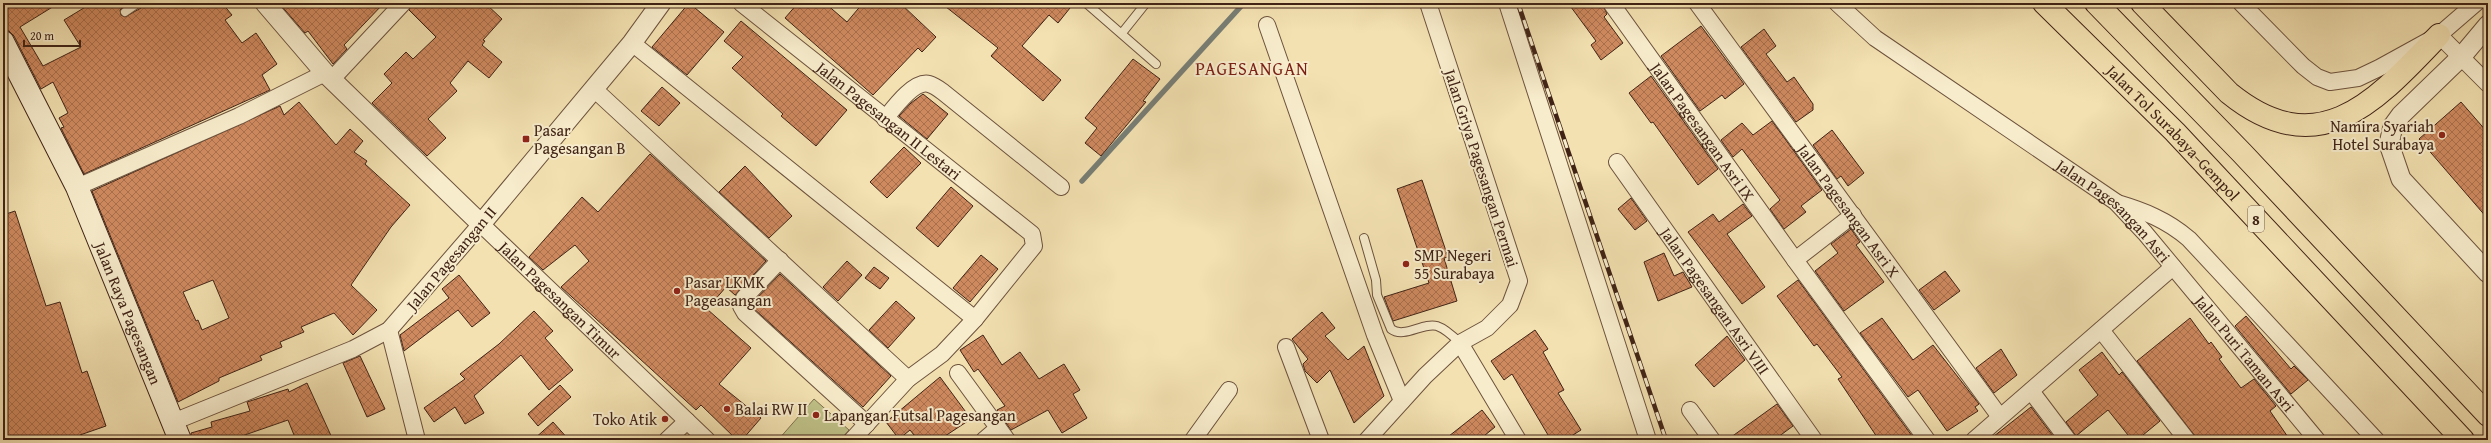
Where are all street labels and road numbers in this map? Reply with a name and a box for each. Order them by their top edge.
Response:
street label: Jalan Pagesangan II Lestari [810,54,967,186]
street label: Jalan Pagesangan Asri IX [1644,56,1761,206]
street label: Jalan Tol Surabaya–Gempol [2100,57,2246,207]
street label: Jalan Griya Pagesangan Permai [1438,64,1526,271]
street label: Jalan Pagesangan Asri X [1791,137,1906,282]
street label: Jalan Pagesangan Asri [2050,152,2177,268]
street label: Jalan Pagesangan II [399,201,502,317]
road number: 8 [2248,206,2264,232]
street label: Jalan Pagesangan Asri VIII [1654,220,1776,379]
street label: Jalan Pagesangan Timur [492,234,627,365]
street label: Jalan Raya Pagesangan [88,236,168,388]
street label: Jalan Puri Taman Asri [2188,288,2301,417]

